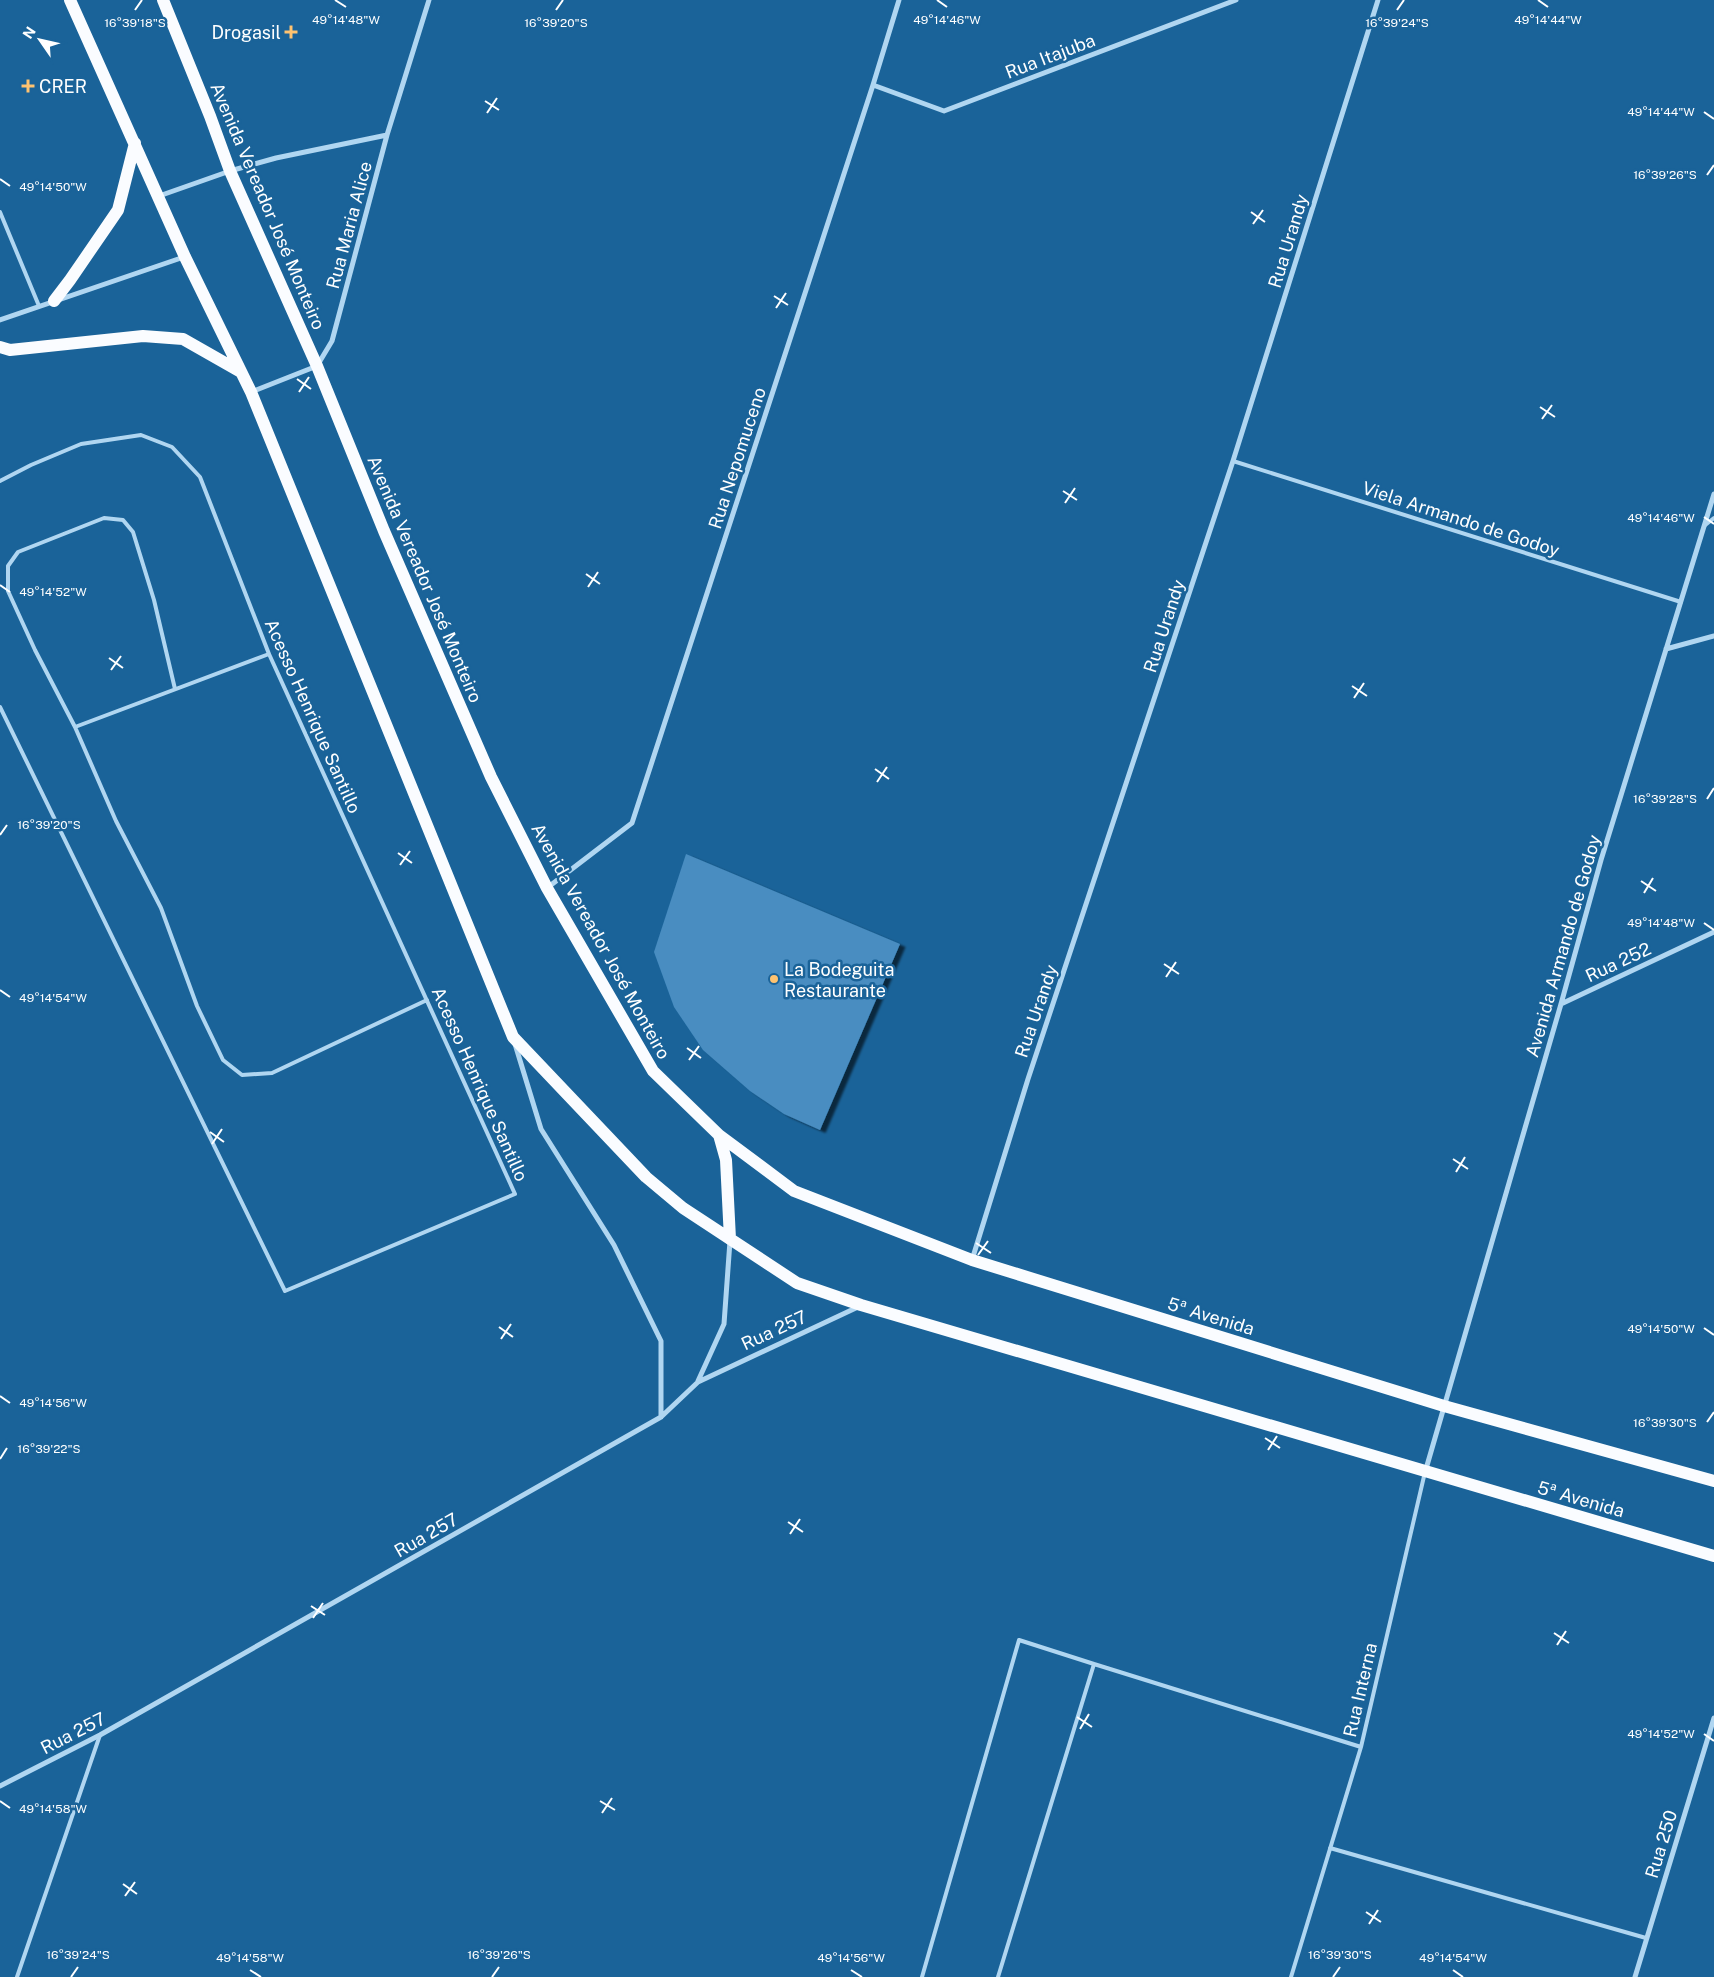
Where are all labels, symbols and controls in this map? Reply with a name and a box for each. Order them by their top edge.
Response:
text: 49°14'48"W [312,13,380,27]
text: 49°14'46"W [913,13,981,27]
text: 49°14'44"W [1514,13,1582,27]
north arrow [15,15,65,65]
text: 16°39'18"S [104,16,166,30]
text: 16°39'20"S [524,16,588,30]
text: 16°39'24"S [1365,16,1429,30]
place label: Drogasil [212,22,281,43]
text: N [20,24,39,42]
marker: Drogasil [285,26,297,38]
street label: Rua Itajuba [1002,29,1098,83]
place label: CRER [39,76,87,97]
marker: CRER [21,79,35,93]
street label: Avenida Vereador José Monteiro [206,79,330,333]
text: 49°14'44"W [1627,105,1695,119]
street label: Rua Maria Alice [322,159,376,291]
text: 16°39'26"S [1633,168,1697,182]
text: 49°14'50"W [19,180,87,194]
street label: Rua Urandy [1264,191,1312,290]
street label: Rua Nepomuceno [704,384,770,532]
street label: Avenida Vereador José Monteiro [363,452,487,706]
street label: Viela Armando de Godoy [1360,477,1563,561]
text: 49°14'46"W [1627,511,1695,525]
street label: Rua Urandy [1139,576,1189,675]
text: 49°14'52"W [19,585,87,599]
street label: Acesso Henrique Santillo [261,616,365,816]
text: 16°39'28"S [1633,792,1697,806]
text: 16°39'20"S [17,818,81,832]
street label: Avenida Vereador José Monteiro [527,819,675,1063]
street label: Avenida Armando de Godoy [1521,832,1605,1060]
text: 49°14'48"W [1627,916,1695,930]
street label: Rua 252 [1582,938,1654,986]
place label: La Bodeguita Restaurante [784,959,894,1001]
street label: Rua Urandy [1010,961,1062,1060]
marker: La Bodeguita Restaurante [768,973,780,985]
street label: Acesso Henrique Santillo [428,984,532,1184]
text: 49°14'54"W [19,991,87,1005]
street label: 5ª Avenida [1165,1293,1257,1339]
street label: Rua 257 [738,1306,810,1354]
text: 49°14'50"W [1627,1322,1695,1336]
text: 49°14'56"W [19,1396,87,1410]
text: 16°39'30"S [1633,1416,1697,1430]
text: 16°39'22"S [17,1442,81,1456]
street label: 5ª Avenida [1535,1477,1627,1521]
street label: Rua 257 [390,1508,462,1562]
street label: Rua Interna [1339,1641,1381,1739]
street label: Rua 257 [37,1708,109,1758]
text: 49°14'52"W [1627,1727,1695,1741]
text: 49°14'58"W [19,1802,88,1816]
street label: Rua 250 [1641,1807,1681,1881]
text: 16°39'24"S [46,1948,110,1962]
text: 16°39'26"S [467,1948,531,1962]
text: 16°39'30"S [1308,1948,1372,1962]
text: 49°14'58"W [216,1951,285,1965]
text: 49°14'56"W [817,1951,885,1965]
text: 49°14'54"W [1419,1951,1487,1965]

